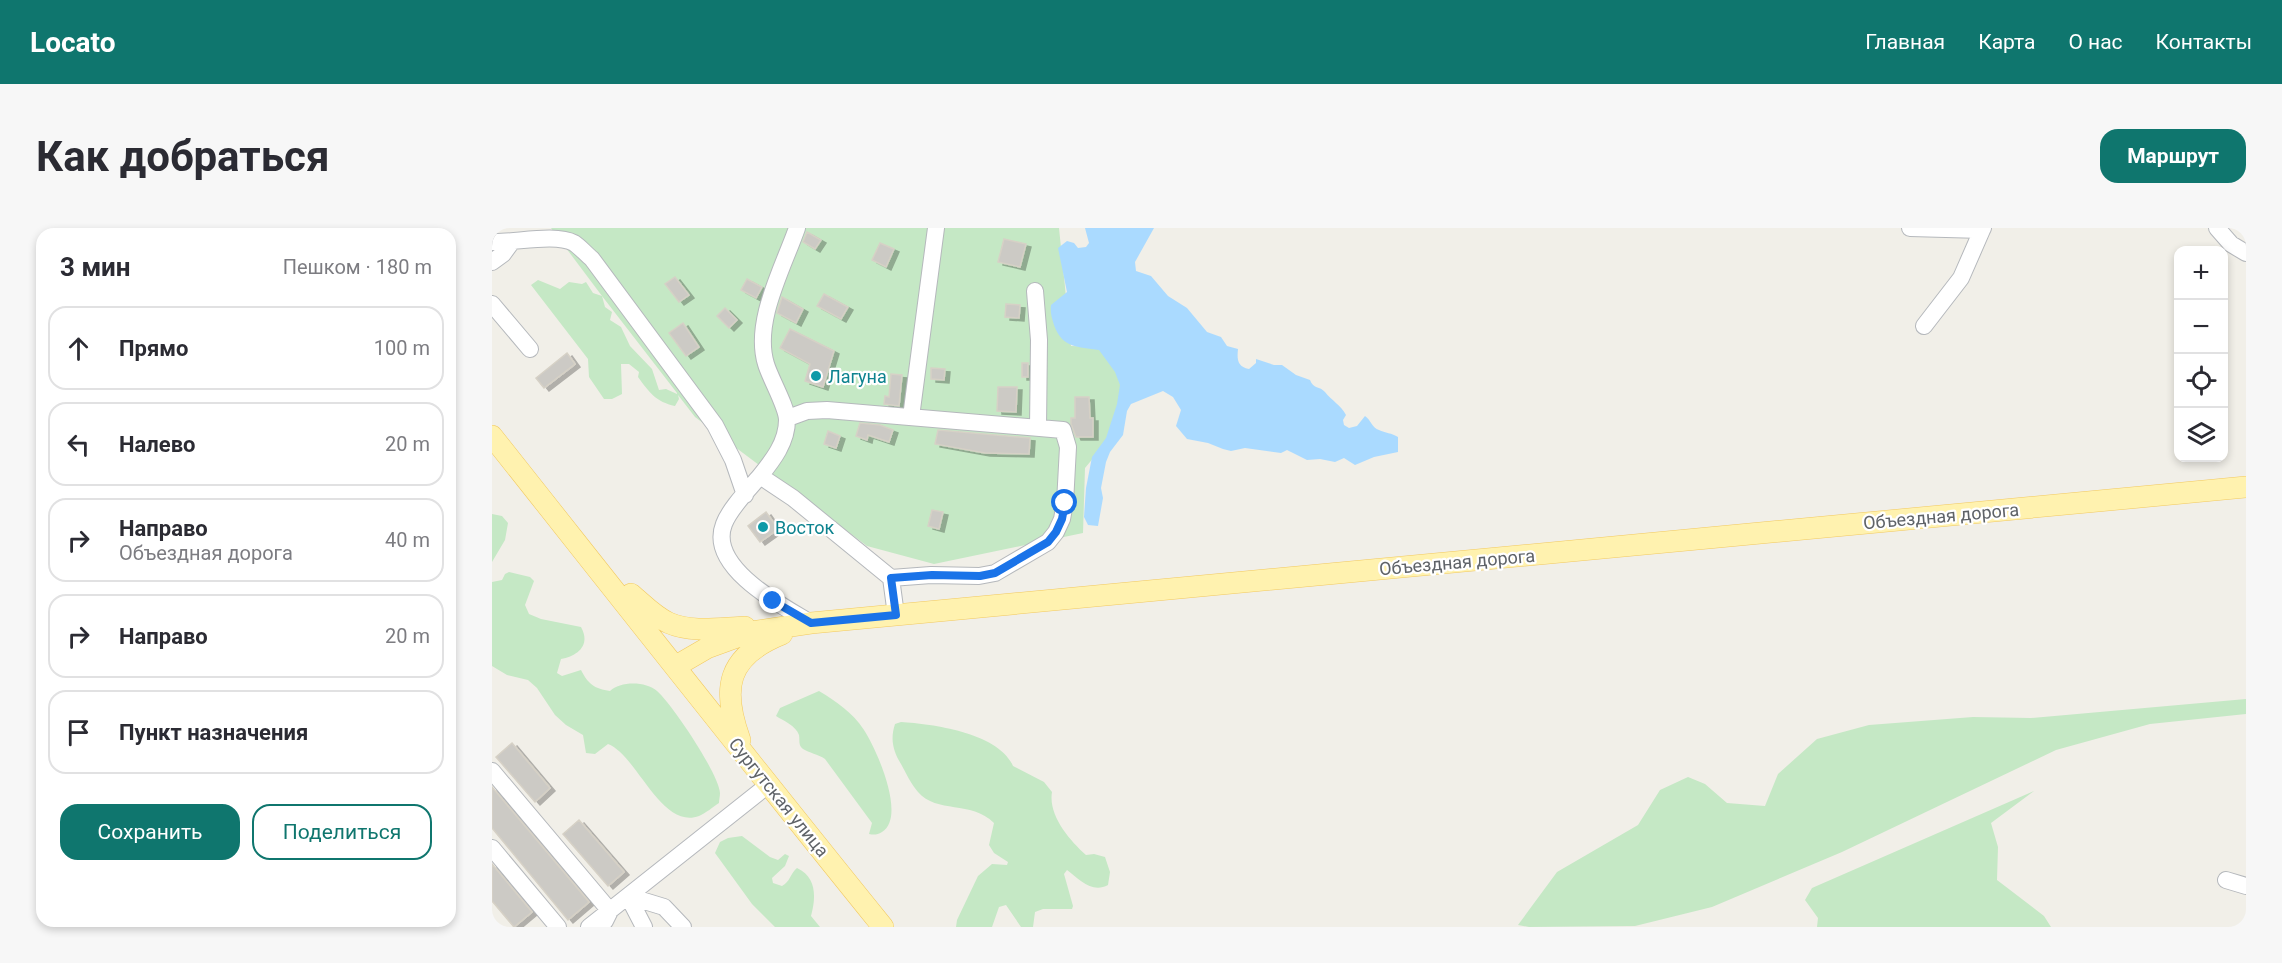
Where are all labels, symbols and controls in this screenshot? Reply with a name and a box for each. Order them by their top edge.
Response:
text: Locato [30,26,115,59]
text: Главная [1865,30,1945,54]
text: Карта [1978,30,2035,54]
text: О нас [2068,30,2123,54]
text: Контакты [2156,30,2252,54]
button: Маршрут [2100,129,2246,183]
text: Как добраться [36,132,330,181]
map controls [2174,246,2228,462]
button: + [2174,246,2228,300]
text: 3 мин [60,252,131,282]
text: Пешком · 180 m [283,255,432,279]
button: − [2174,300,2228,354]
icon: ahead [62,332,95,365]
text: Прямо [119,336,188,361]
text: 100 m [374,336,430,360]
button: locate [2174,354,2228,408]
place label: Лагуна [828,366,887,387]
marker: Лагуна [809,369,823,383]
button: layers [2174,408,2228,462]
icon: left [62,428,95,461]
text: Налево [119,432,196,457]
text: 20 m [385,432,430,456]
route start [1051,489,1077,515]
street label: Объездная дорога [1862,499,2020,533]
text: Направо [119,516,208,541]
place label: Восток [775,517,834,538]
marker: Восток [756,520,770,534]
icon: right [62,524,95,557]
text: 40 m [385,528,430,552]
text: Объездная дорога [119,541,293,565]
street label: Объездная дорога [1378,545,1536,579]
route end [759,587,785,613]
icon: right [62,620,95,653]
text: Направо [119,624,208,649]
text: 20 m [385,624,430,648]
icon: arrive [62,716,95,749]
text: Пункт назначения [119,720,308,745]
street label: Сургутская улица [725,733,833,861]
button: Сохранить [60,804,240,860]
button: Поделиться [252,804,432,860]

